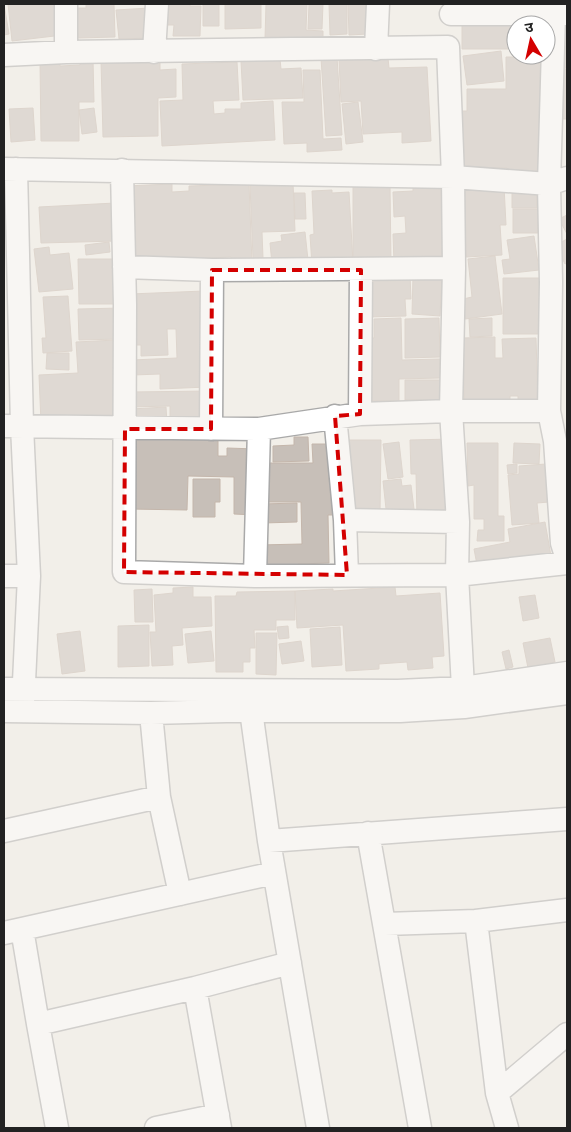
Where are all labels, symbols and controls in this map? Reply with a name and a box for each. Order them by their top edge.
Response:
north arrow [506,15,556,65]
text: उ [524,18,535,37]

